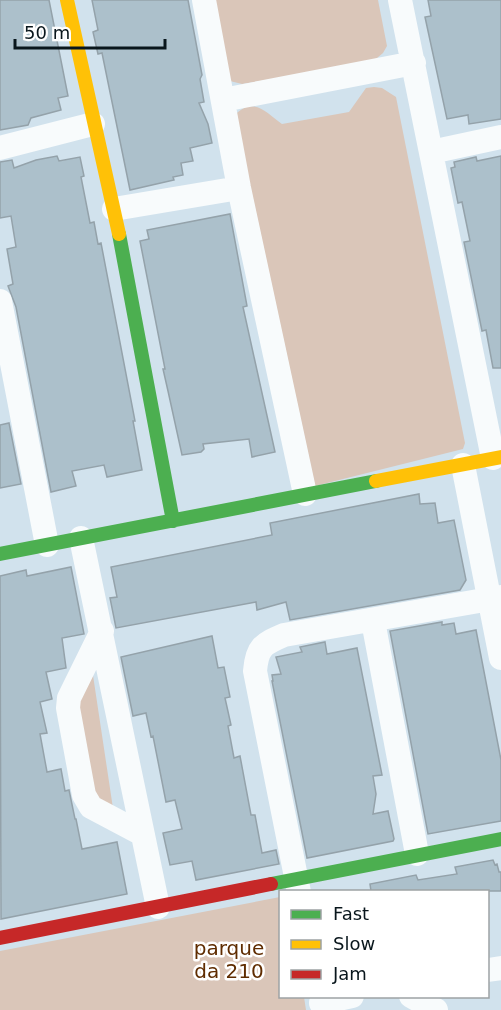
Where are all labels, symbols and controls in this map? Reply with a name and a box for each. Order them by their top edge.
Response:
scale bar [15,12,165,50]
text: 50 m [24,22,70,43]
legend [279,890,489,998]
text: Fast [333,903,369,924]
text: Slow [333,933,375,954]
park label: parque da 210 [194,936,264,983]
text: Jam [332,963,367,984]

